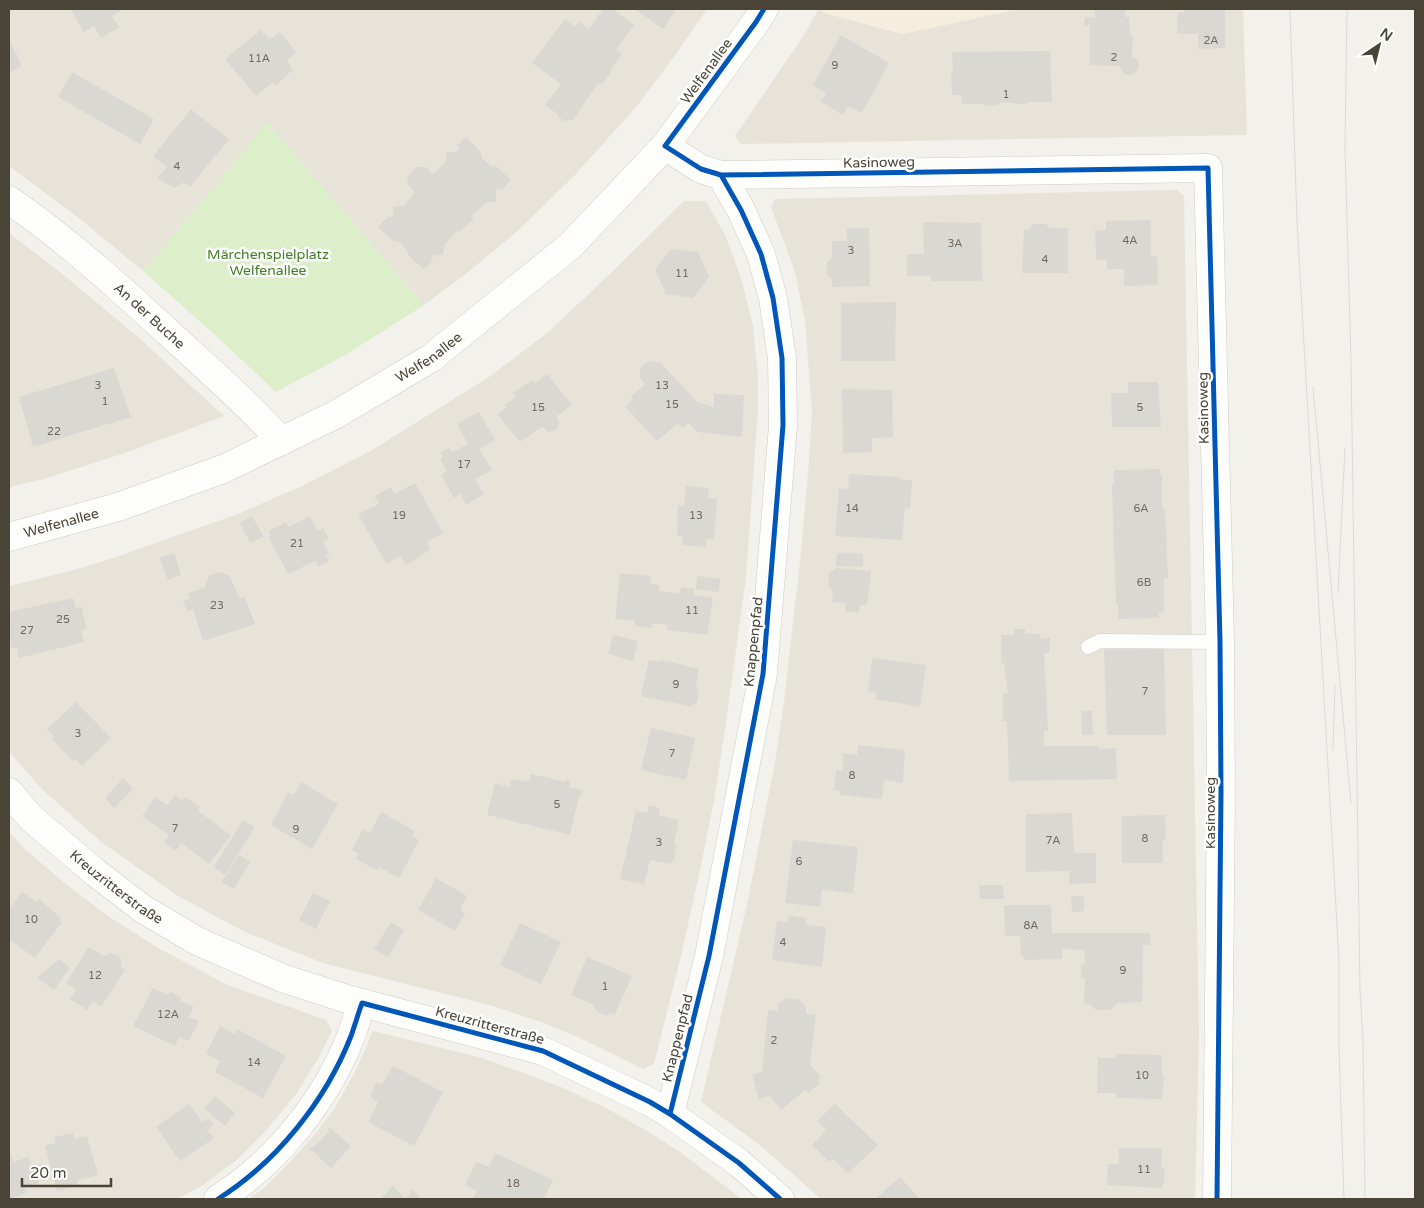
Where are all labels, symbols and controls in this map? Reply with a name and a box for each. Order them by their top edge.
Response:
north arrow [1354,20,1404,70]
text: N [1377,25,1396,45]
house number: 2A [1203,34,1219,47]
street label: Welfenallee [677,35,736,107]
house number: 2 [1111,51,1118,64]
house number: 11A [248,52,270,65]
house number: 9 [832,59,839,72]
house number: 1 [1003,88,1009,101]
street label: Kasinoweg [843,153,915,172]
house number: 4 [174,160,181,173]
house number: 4A [1122,234,1138,247]
house number: 3A [947,237,963,250]
house number: 3 [848,244,855,257]
park label: Märchenspielplatz Welfenallee [207,246,329,279]
house number: 4 [1042,253,1049,266]
house number: 11 [675,267,689,280]
street label: An der Buche [110,279,188,353]
street label: Welfenallee [392,329,465,386]
street label: Kasinoweg [1194,372,1213,444]
house number: 3 [95,379,102,392]
house number: 13 [655,379,669,392]
house number: 1 [102,395,108,408]
house number: 15 [665,398,679,411]
house number: 15 [531,401,545,414]
house number: 5 [1137,401,1144,414]
house number: 22 [47,425,61,438]
house number: 17 [457,458,471,471]
house number: 14 [845,502,859,515]
house number: 6A [1133,502,1149,515]
street label: Welfenallee [22,505,101,542]
house number: 19 [392,509,406,522]
house number: 13 [689,509,703,522]
house number: 21 [290,537,304,550]
house number: 6B [1137,576,1152,589]
street label: Knappenpfad [740,596,767,688]
house number: 23 [210,599,224,612]
house number: 11 [685,604,699,617]
house number: 25 [56,613,70,626]
house number: 27 [20,624,34,637]
house number: 9 [673,678,680,691]
house number: 7 [1142,685,1149,698]
house number: 3 [75,727,82,740]
house number: 7 [669,747,676,760]
house number: 8 [849,769,856,782]
street label: Kasinoweg [1202,777,1219,849]
house number: 5 [554,798,561,811]
house number: 7 [172,822,179,835]
house number: 9 [293,823,300,836]
house number: 8 [1142,832,1149,845]
house number: 7A [1045,834,1061,847]
house number: 3 [656,836,663,849]
street label: Kreuzritterstraße [66,847,166,928]
house number: 6 [796,855,803,868]
house number: 10 [24,913,38,926]
house number: 8A [1023,919,1039,932]
house number: 4 [780,936,787,949]
house number: 9 [1120,964,1127,977]
house number: 12 [88,969,102,982]
house number: 1 [602,980,608,993]
street label: Knappenpfad [658,992,697,1084]
street label: Kreuzritterstraße [433,1003,546,1048]
house number: 12A [157,1008,179,1021]
house number: 2 [771,1034,778,1047]
house number: 14 [247,1056,261,1069]
house number: 10 [1135,1069,1149,1082]
scale bar [22,1156,111,1188]
house number: 11 [1137,1163,1151,1176]
text: 20 m [30,1164,67,1182]
house number: 18 [506,1177,520,1190]

